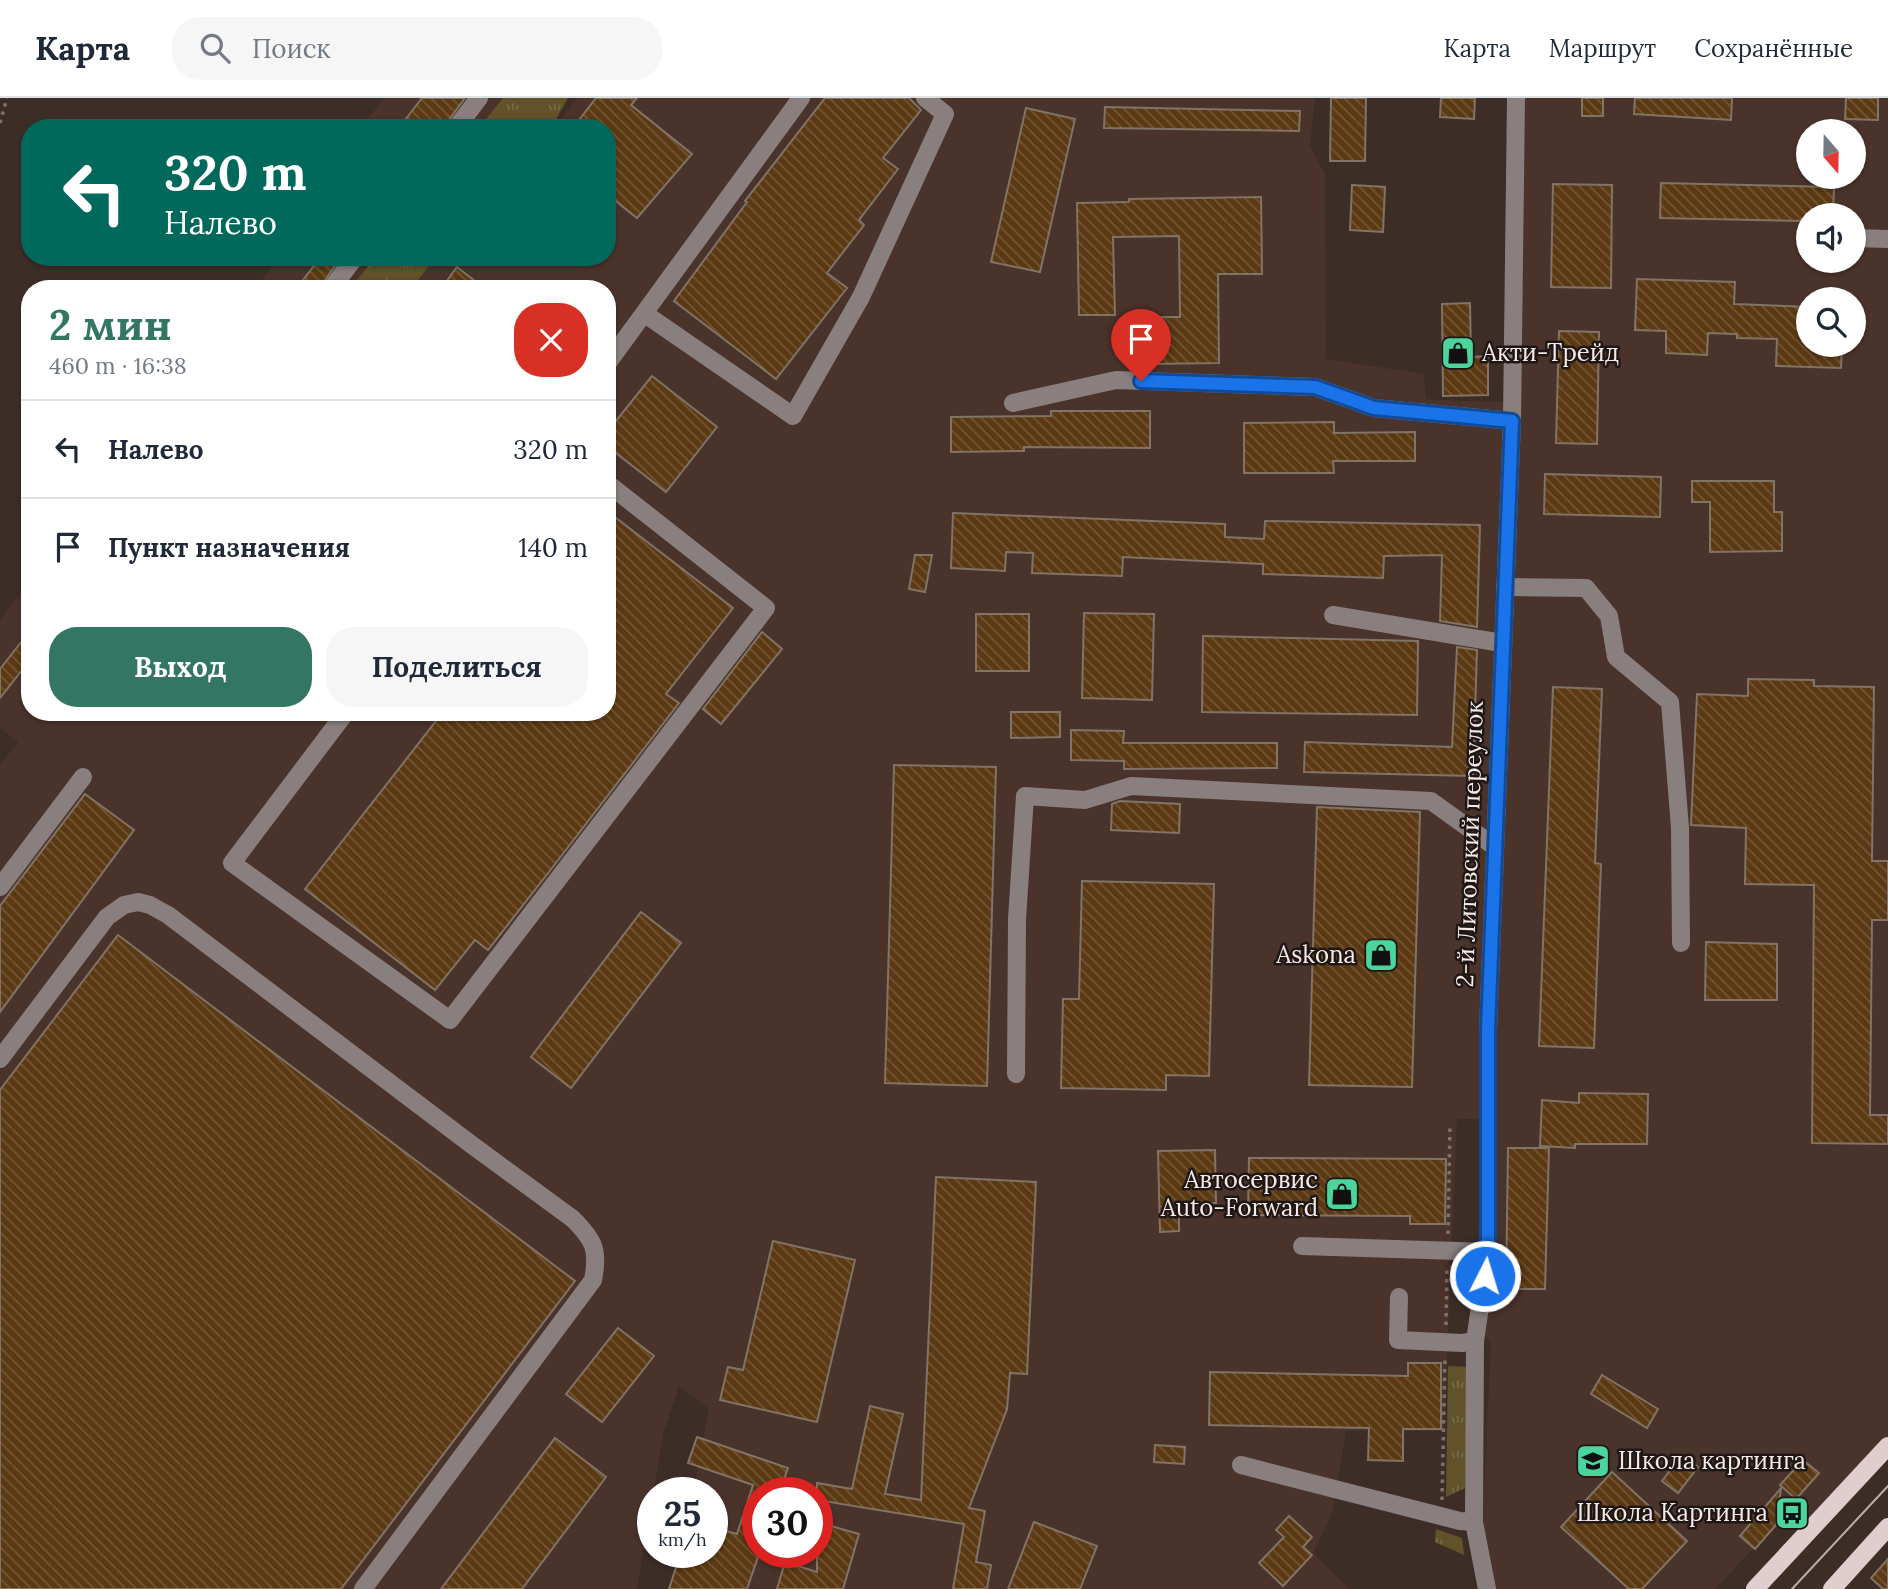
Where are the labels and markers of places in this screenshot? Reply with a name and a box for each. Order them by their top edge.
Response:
pin [1111,309,1171,381]
shop icon: Акти-Трейд [1439,334,1477,372]
place label: Акти-Трейд [1481,337,1619,368]
shop icon: Askona [1362,936,1400,974]
place label: Askona [1275,939,1356,970]
place label: Автосервис Auto-Forward [1160,1164,1318,1223]
shop icon: Автосервис Auto-Forward [1323,1175,1361,1213]
school or university icon: Школа картинга [1574,1442,1612,1480]
place label: Школа картинга [1618,1445,1806,1476]
bus stop icon: Школа Картинга [1773,1494,1811,1532]
place label: Школа Картинга [1577,1497,1768,1528]

